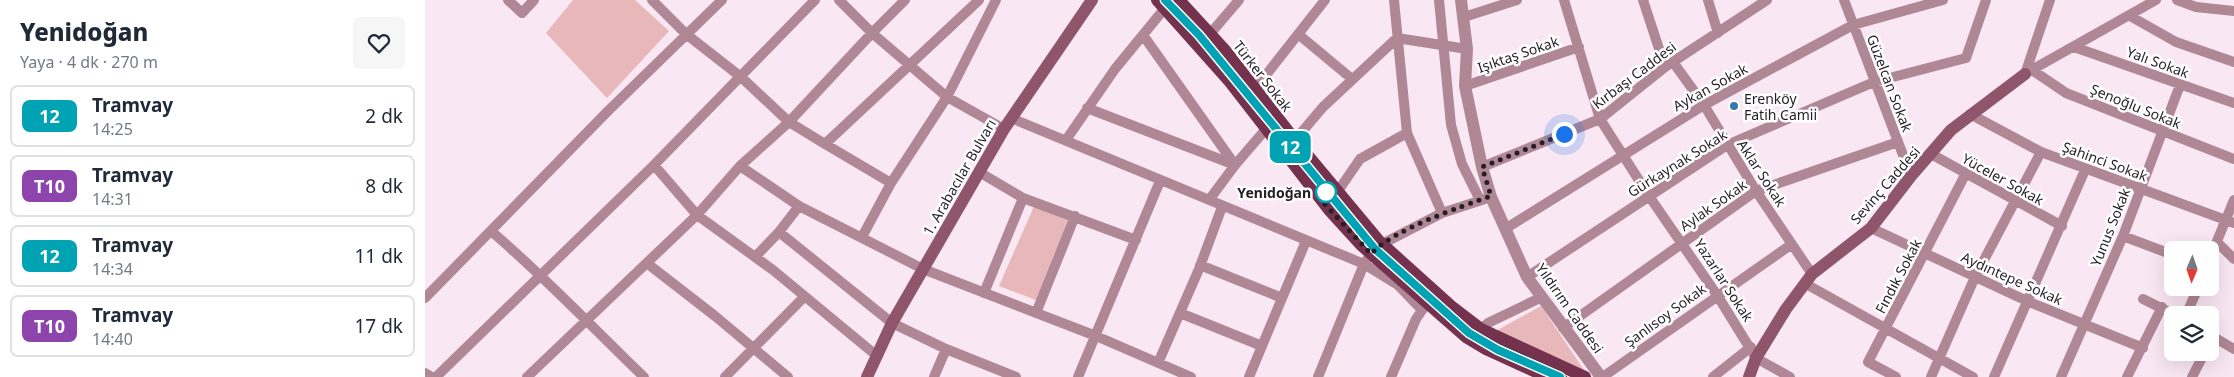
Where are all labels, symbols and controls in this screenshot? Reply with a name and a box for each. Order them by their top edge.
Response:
text: Yenidoğan [20,15,148,48]
button: heart [353,17,405,69]
street label: Işıktaş Sokak [1475,31,1562,77]
street label: Güzelcan Sokak [1863,32,1917,135]
street label: Türker Sokak [1229,37,1297,116]
street label: Kırbaşı Caddesi [1588,37,1680,113]
street label: Yalı Sokak [2124,42,2192,82]
text: Yaya · 4 dk · 270 m [20,51,158,73]
street label: Aykan Sokak [1669,58,1751,115]
street label: Şenoğlu Sokak [2088,79,2185,133]
place label: Erenköy Fatih Camii [1744,89,1817,124]
text: Tramvay [92,92,173,118]
marker: Erenköy Fatih Camii [1728,100,1740,112]
text: 2 dk [365,103,403,129]
text: 12 [39,104,60,128]
street label: 1. Arabacılar Bulvarı [918,115,1000,239]
text: 14:25 [92,118,133,140]
your location [1552,122,1577,147]
street label: Gürkaynak Sokak [1624,125,1731,201]
line badge: 12 [1267,131,1313,163]
text: 12 [1280,135,1300,159]
street label: Aklar Sokak [1733,136,1791,211]
street label: Şahinci Sokak [2060,137,2151,185]
street label: Sevinç Caddesi [1846,142,1924,228]
street label: Yüceler Sokak [1959,149,2048,210]
text: Tramvay [92,162,173,188]
text: 8 dk [365,173,403,199]
text: T10 [34,174,65,198]
street label: Aylak Sokak [1676,175,1751,235]
marker: Yenidoğan [1315,181,1337,203]
place label: Yenidoğan [1237,183,1311,202]
street label: Yunus Sokak [2086,185,2135,269]
text: 14:31 [92,188,133,210]
text: Tramvay [92,232,173,258]
street label: Yazarlar Sokak [1690,235,1758,326]
street label: Fındık Sokak [1870,235,1926,317]
north arrow [2164,241,2219,296]
map controls [2164,241,2219,361]
text: 11 dk [354,243,403,269]
text: 12 [39,244,60,268]
street label: Aydıntepe Sokak [1958,247,2066,309]
text: 14:34 [92,258,133,280]
street label: Yıldırım Caddesi [1532,259,1608,357]
street label: Şanlısoy Sokak [1621,279,1710,351]
text: Tramvay [92,302,173,328]
button: layers [2164,306,2219,361]
text: 17 dk [354,313,403,339]
text: T10 [34,314,65,338]
text: 14:40 [92,328,133,350]

